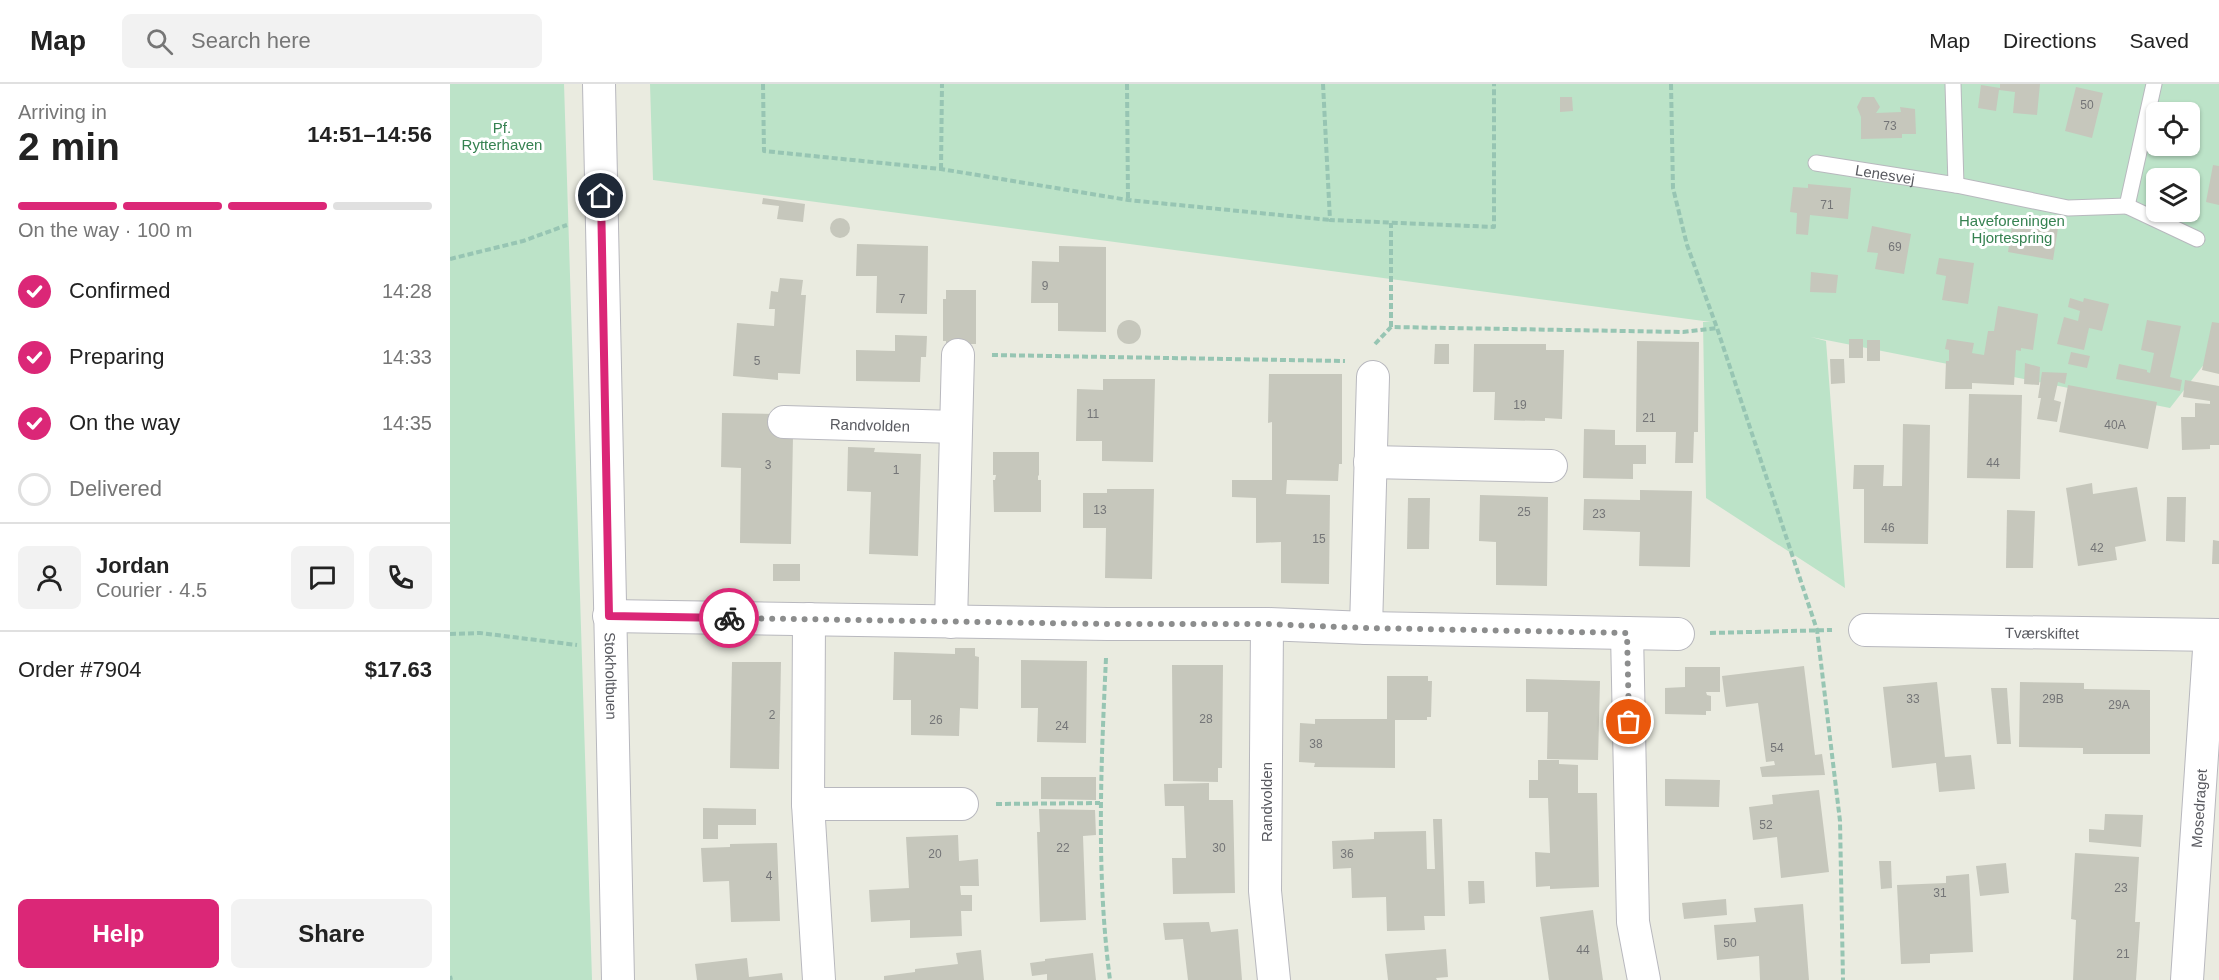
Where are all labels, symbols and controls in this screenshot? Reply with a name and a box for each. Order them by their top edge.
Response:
search box [122,14,542,68]
text: Map [30,25,86,56]
icon: search [143,25,176,58]
text: Search here [191,28,311,53]
text: Map [1929,29,1970,52]
text: Directions [2003,29,2096,52]
text: Saved [2129,29,2189,52]
house number: 50 [2080,98,2094,112]
text: Arriving in [18,101,107,123]
map controls [2146,102,2200,222]
button: locate [2146,102,2200,156]
park label: Pf. Rytterhaven [462,119,542,153]
house number: 73 [1883,119,1897,133]
text: 14:51–14:56 [307,122,432,147]
text: 2 min [18,125,120,168]
street label: Lenesvej [1854,161,1916,187]
button: layers [2146,168,2200,222]
pin [575,170,626,221]
icon: home [584,179,617,212]
house number: 71 [1820,198,1834,212]
park label: Haveforeningen Hjortespring [1959,212,2065,246]
text: On the way · 100 m [18,219,193,241]
house number: 69 [1888,240,1902,254]
icon: check [18,275,51,308]
text: Confirmed [69,278,170,303]
house number: 9 [1042,279,1049,293]
text: 14:28 [382,280,432,302]
house number: 7 [899,292,906,306]
icon: check [18,341,51,374]
text: Preparing [69,344,164,369]
text: 14:33 [382,346,432,368]
house number: 5 [754,354,761,368]
house number: 19 [1513,398,1527,412]
icon: check [18,407,51,440]
house number: 11 [1087,407,1100,421]
text: On the way [69,410,180,435]
house number: 21 [1642,411,1656,425]
text: 14:35 [382,412,432,434]
street label: Randvolden [830,415,910,434]
house number: 40A [2104,418,2126,432]
house number: 44 [1986,456,2000,470]
house number: 3 [765,458,772,472]
house number: 1 [893,463,900,477]
text: Delivered [69,476,162,501]
house number: 13 [1093,503,1107,517]
house number: 25 [1517,505,1531,519]
house number: 23 [1592,507,1606,521]
house number: 46 [1881,521,1895,535]
house number: 15 [1312,532,1326,546]
house number: 42 [2090,541,2104,555]
button: person [18,546,81,609]
button: chat [291,546,354,609]
button: phone [369,546,432,609]
text: Jordan [96,553,169,578]
text: Courier · 4.5 [96,579,207,601]
courier [699,588,759,648]
icon: bike [713,602,746,635]
street label: Tværskiftet [2005,623,2080,642]
street label: Stokholtbuen [602,632,621,720]
text: Order #7904 [18,657,142,682]
text: $17.63 [365,657,432,682]
house number: 33 [1906,692,1920,706]
house number: 29B [2042,692,2064,706]
pin [1603,696,1654,747]
house number: 29A [2108,698,2130,712]
icon: bag [1612,705,1645,738]
house number: 2 [769,708,776,722]
house number: 28 [1199,712,1213,726]
house number: 26 [929,713,943,727]
house number: 24 [1055,719,1069,733]
house number: 38 [1309,737,1323,751]
house number: 54 [1770,741,1784,755]
street label: Randvolden [1258,762,1275,842]
street label: Mosedraget [2187,767,2210,848]
house number: 52 [1759,818,1773,832]
house number: 22 [1056,841,1070,855]
house number: 30 [1212,841,1226,855]
house number: 20 [928,847,942,861]
house number: 36 [1340,847,1354,861]
house number: 4 [766,869,773,883]
house number: 23 [2114,881,2128,895]
house number: 31 [1933,886,1947,900]
button: Help [18,899,219,968]
button: Share [231,899,432,968]
house number: 50 [1723,936,1737,950]
house number: 44 [1576,943,1590,957]
house number: 21 [2116,947,2130,961]

